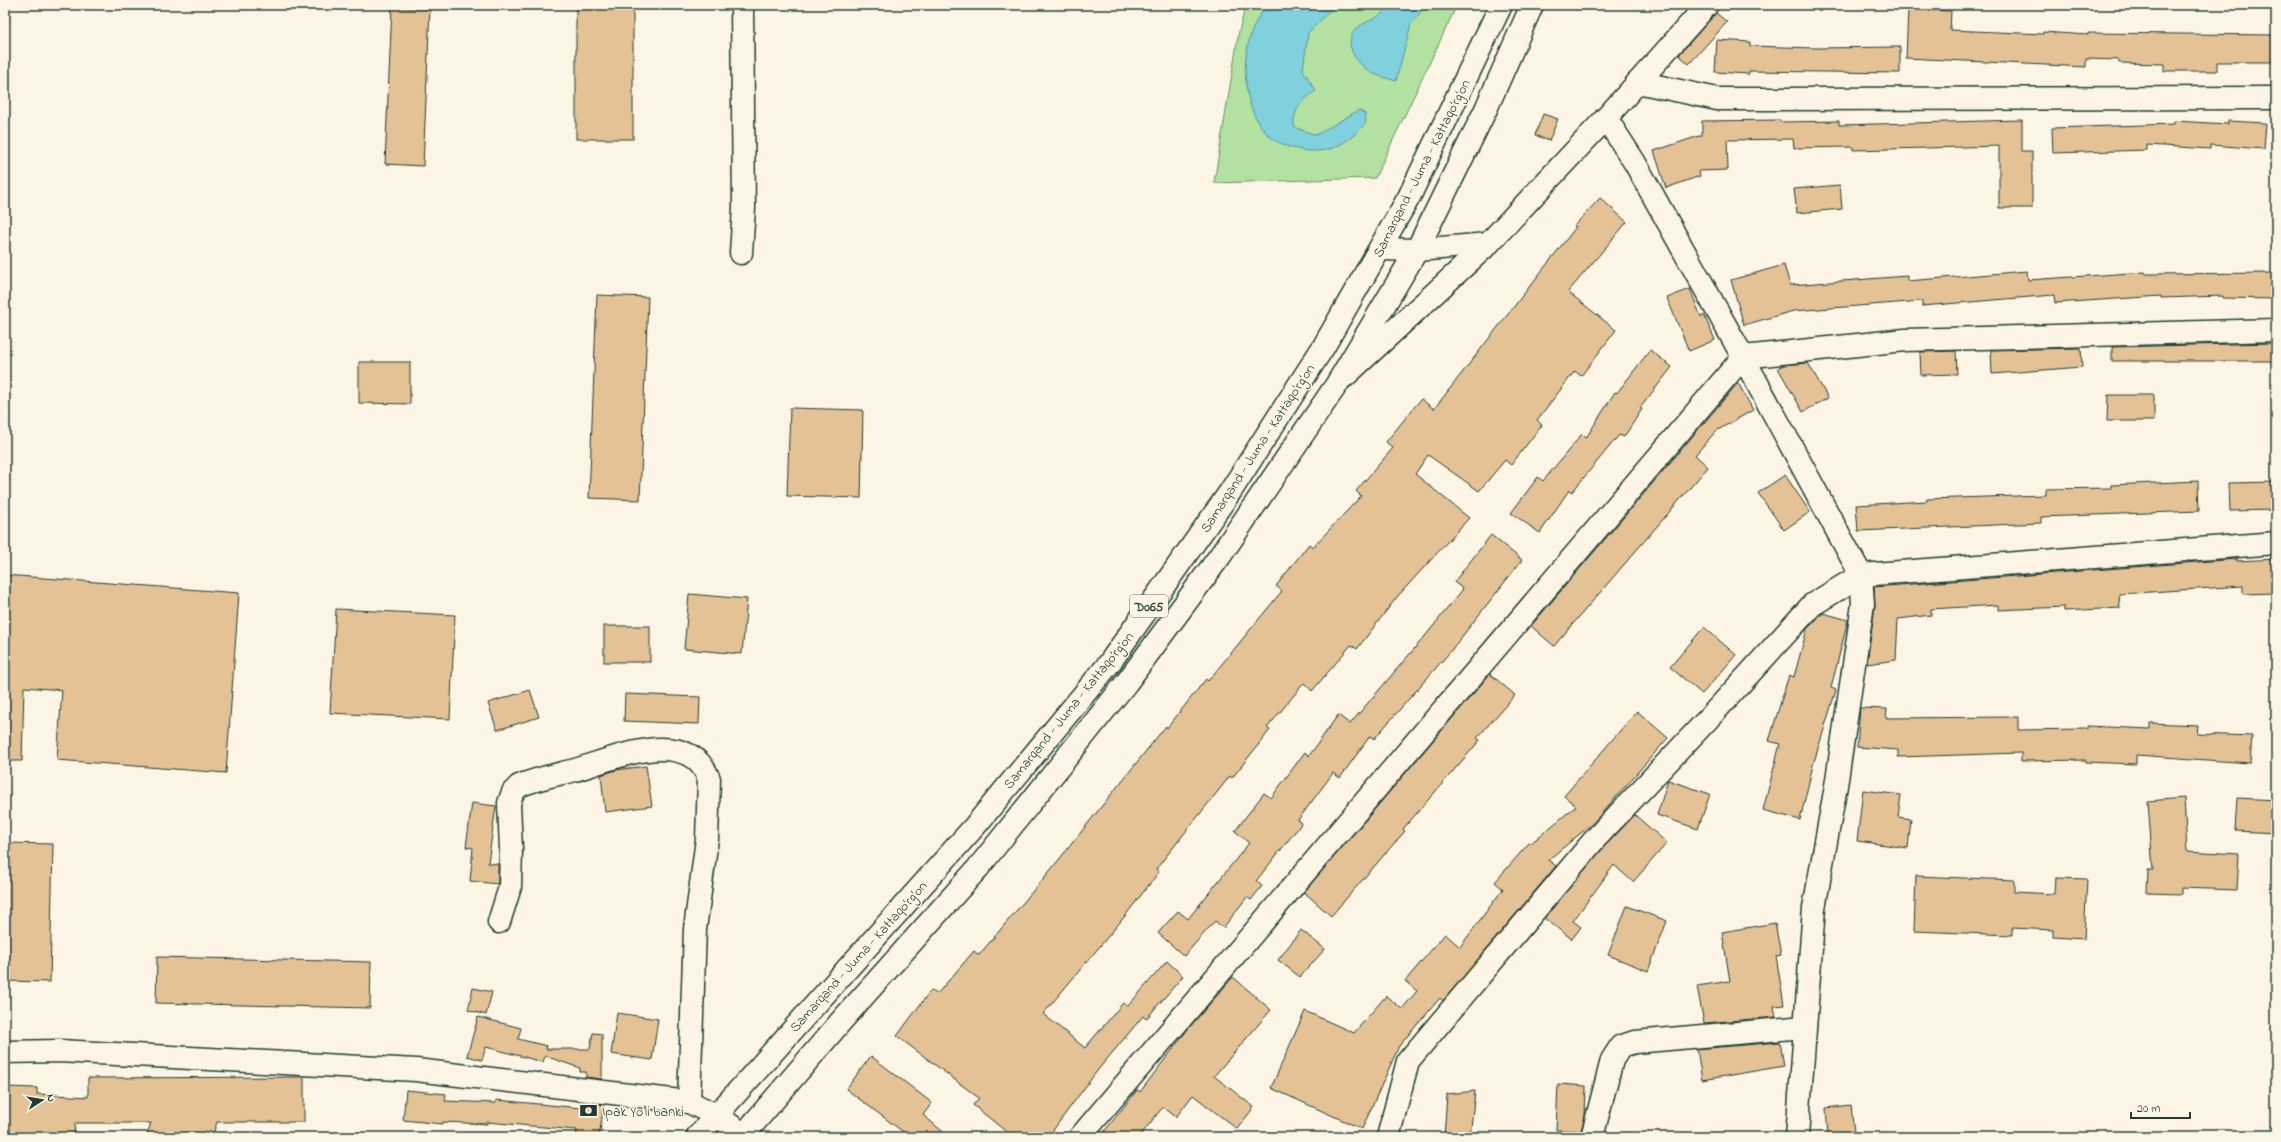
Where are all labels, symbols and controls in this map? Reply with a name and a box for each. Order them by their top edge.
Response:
street label: Samarqand - Juma - Kattaqo‘rg‘on [1368,76,1477,262]
street label: Samarqand - Juma - Kattaqo‘rg‘on [1196,360,1322,538]
road number: D065 [1130,595,1168,617]
street label: Samarqand - Juma - Kattaqo‘rg‘on [999,628,1140,795]
street label: Samarqand - Juma - Kattaqo‘rg‘on [785,877,934,1038]
north arrow [22,1080,62,1120]
text: N [42,1093,59,1103]
scale bar [2131,1094,2190,1120]
text: 20 m [2137,1100,2160,1118]
bank icon: Ipak Yo'li banki [579,1101,599,1121]
place label: Ipak Yo'li banki [602,1102,684,1123]

